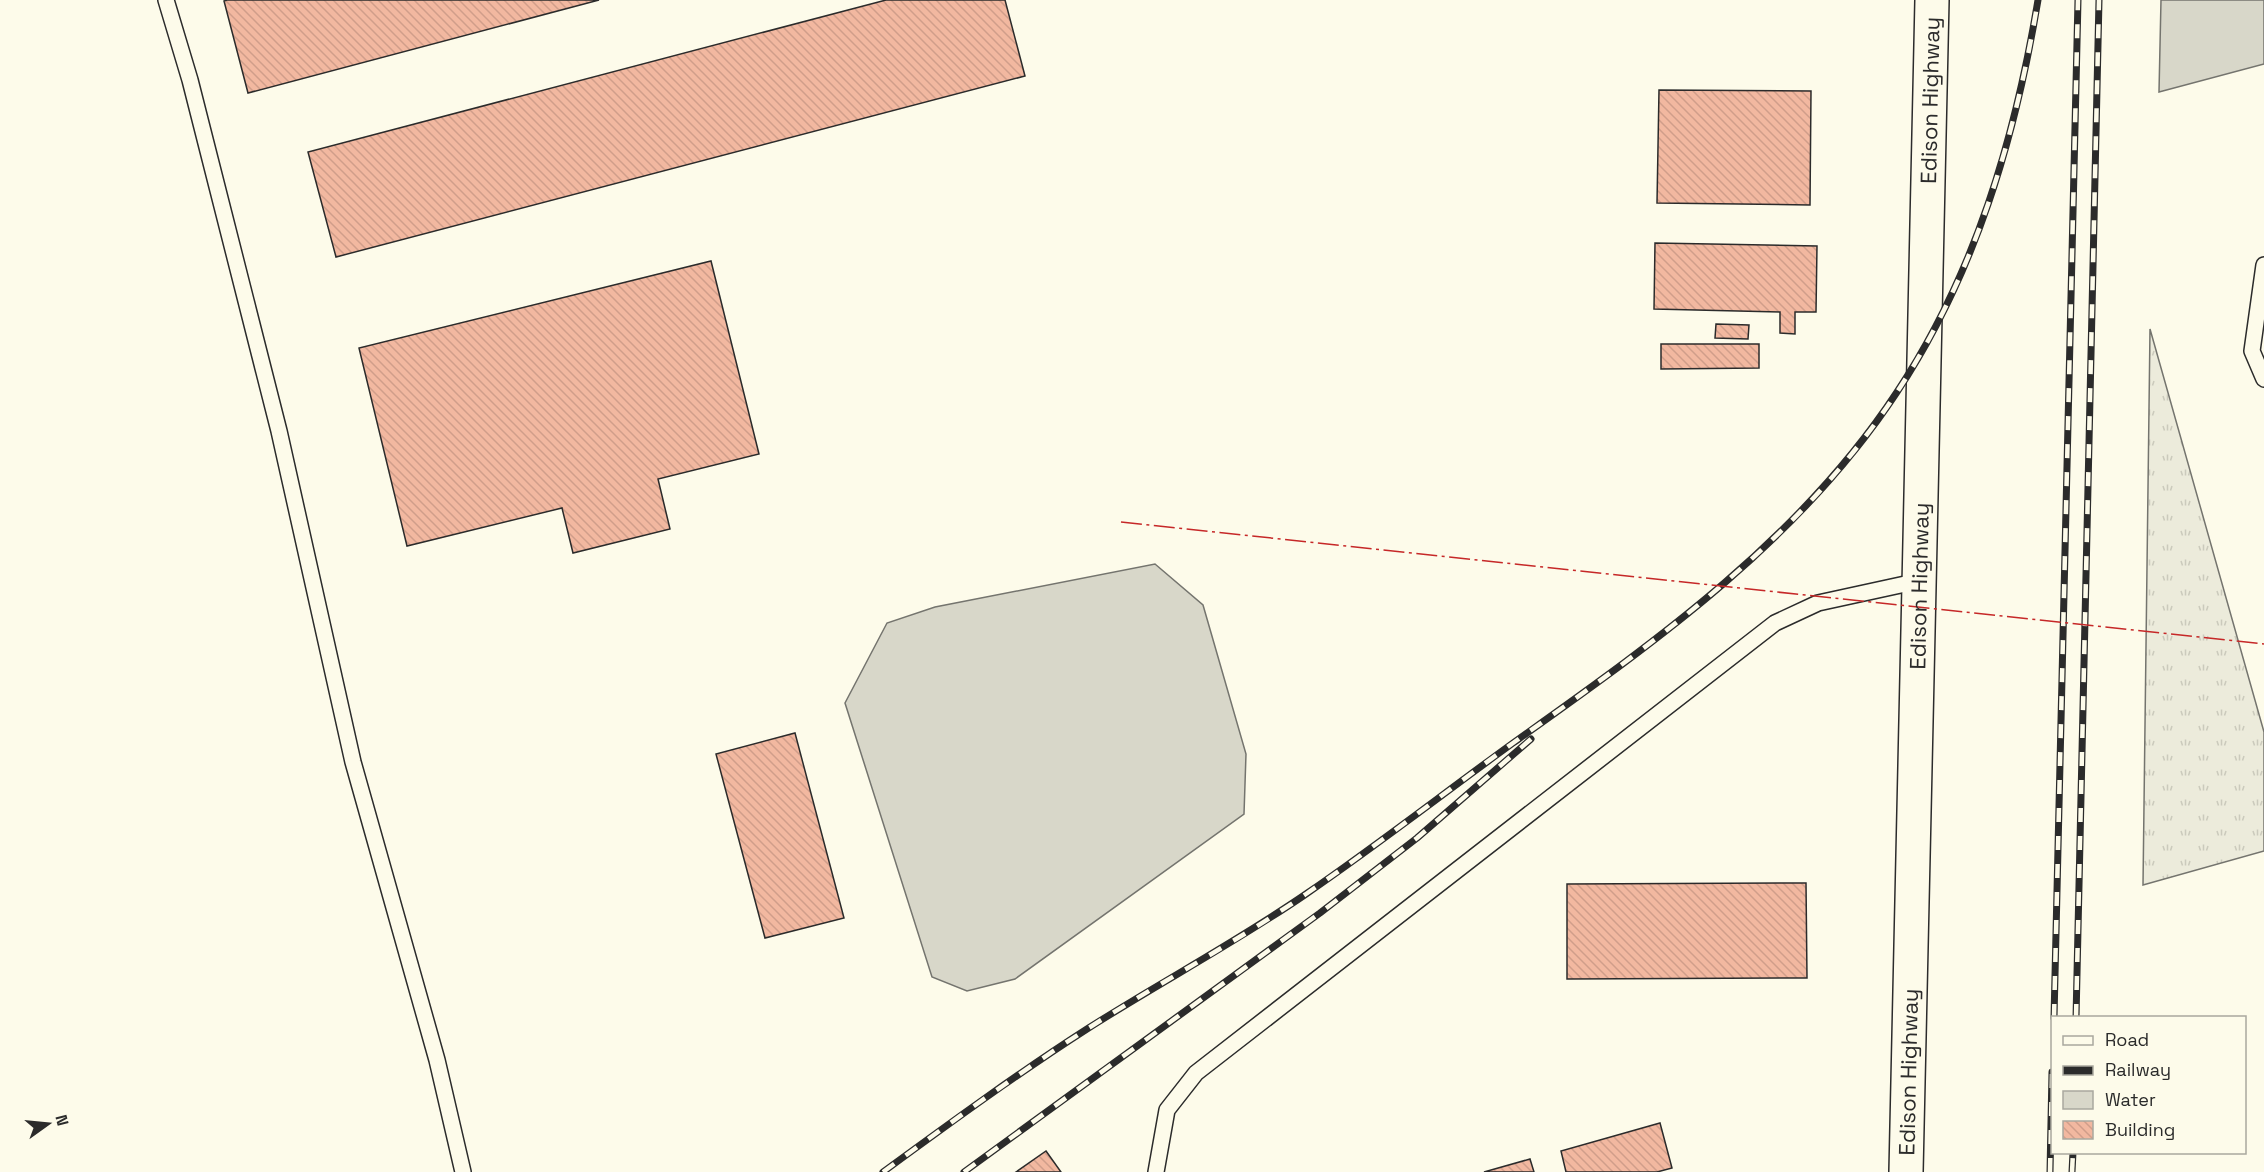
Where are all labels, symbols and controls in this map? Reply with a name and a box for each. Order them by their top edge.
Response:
street label: Edison Highway [1914,16,1946,184]
street label: Edison Highway [1903,502,1935,670]
street label: Edison Highway [1892,988,1924,1156]
legend [2051,1016,2246,1154]
text: Road [2105,1028,2149,1051]
text: Railway [2105,1058,2171,1081]
text: Water [2105,1088,2156,1111]
north arrow [18,1094,78,1154]
text: N [50,1112,74,1128]
text: Building [2105,1118,2175,1141]

